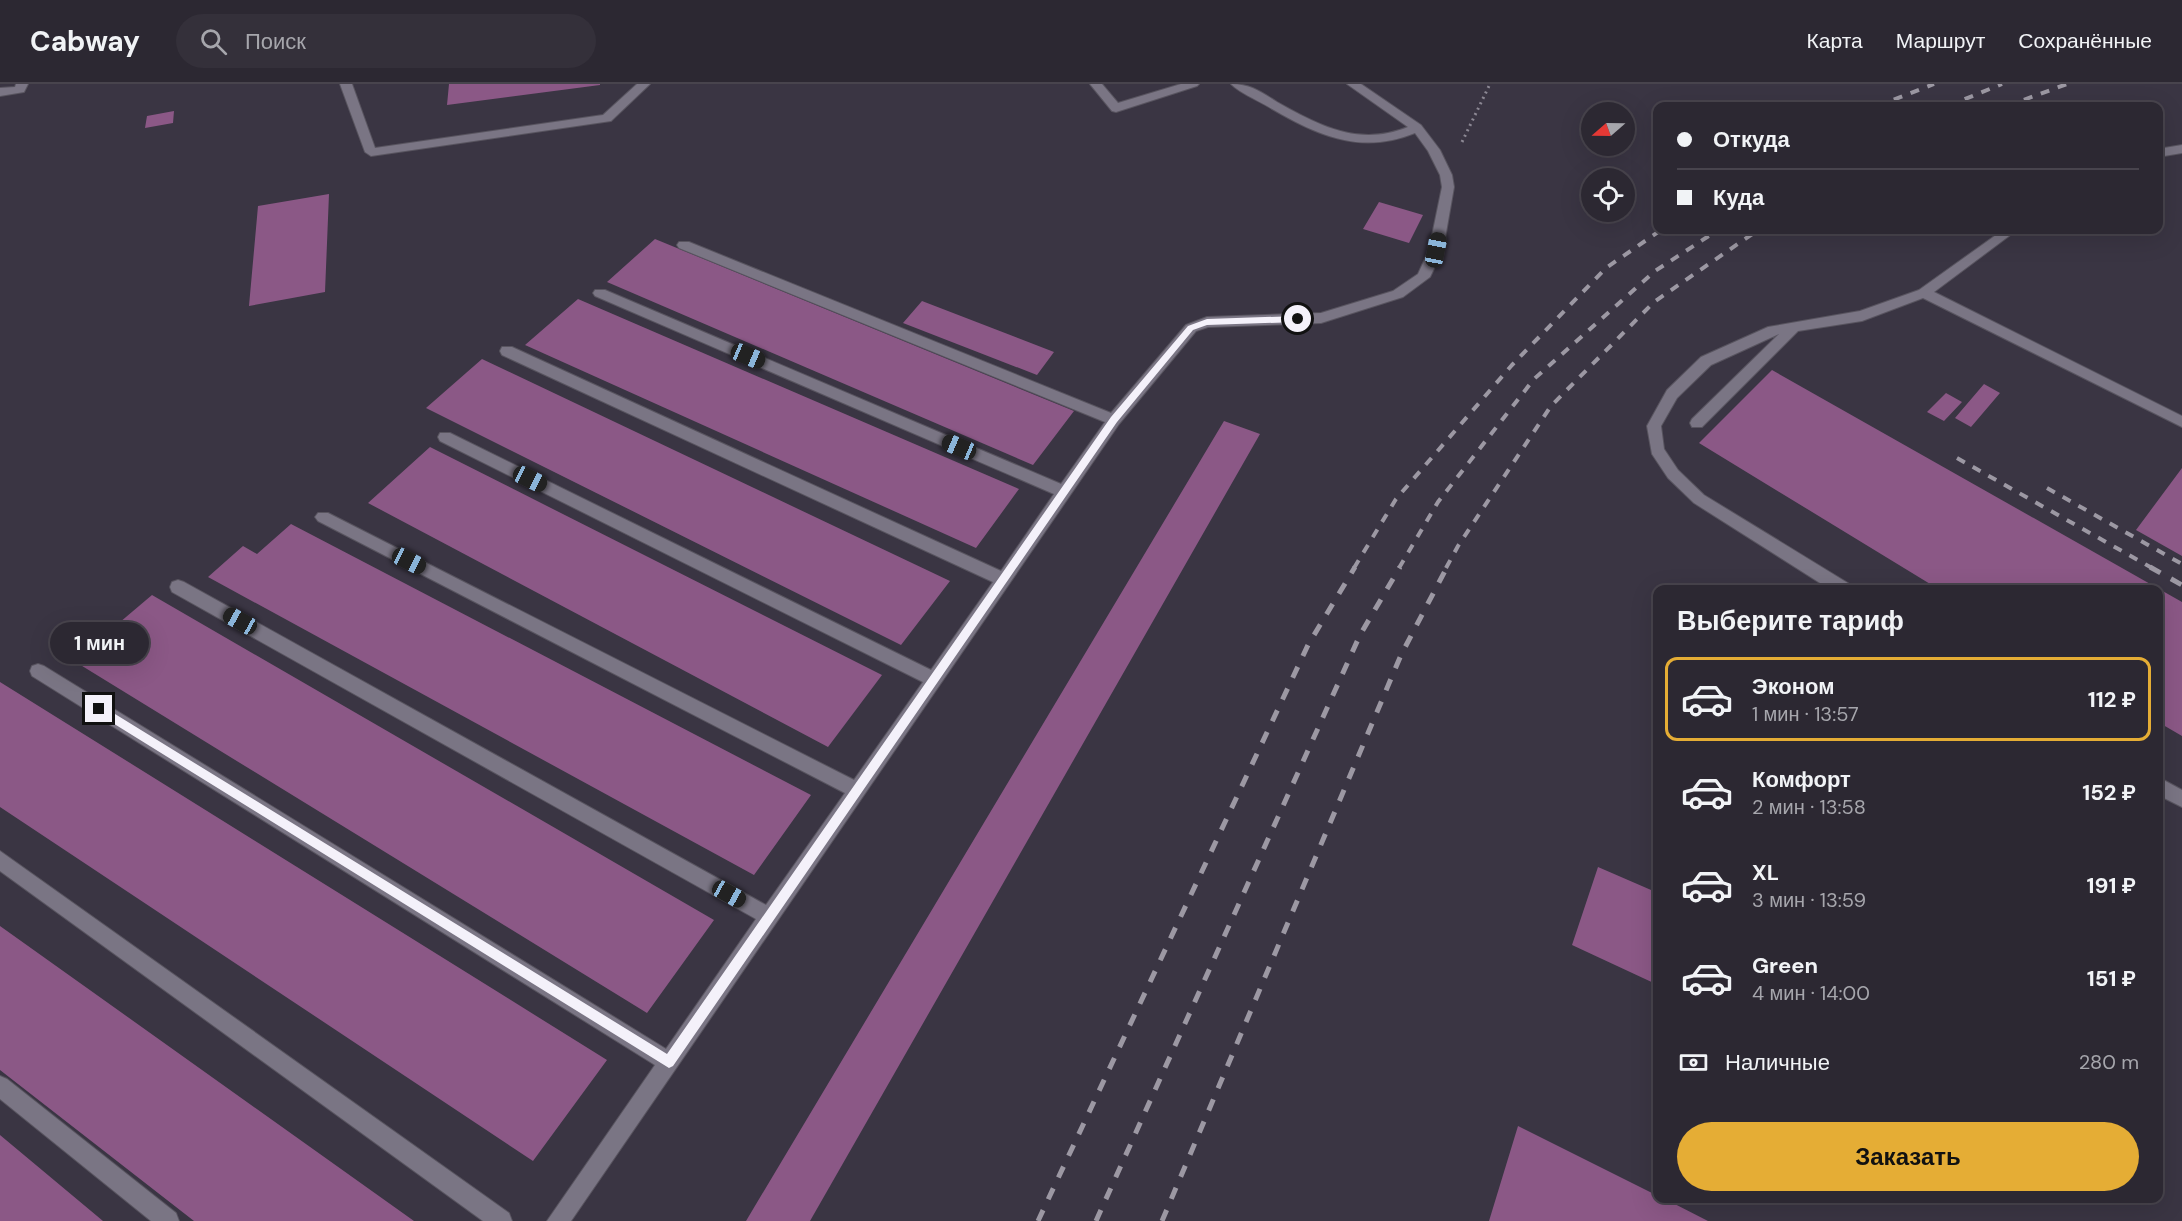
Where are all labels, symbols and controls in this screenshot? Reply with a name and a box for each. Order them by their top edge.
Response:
search box [176,14,596,68]
text: Cabway [30,23,140,60]
icon: search [197,25,230,58]
text: Поиск [245,27,306,56]
text: Карта [1807,27,1863,55]
text: Маршрут [1896,27,1985,55]
text: Сохранённые [2018,27,2152,55]
north arrow [1581,102,1635,156]
map controls [1581,102,1635,222]
text: Откуда [1713,125,1790,154]
button: locate [1581,168,1635,222]
text: Куда [1713,183,1764,212]
car [1424,231,1448,269]
route start [1284,305,1311,332]
car [728,341,768,371]
car [939,432,979,462]
car [510,463,550,495]
car [389,545,429,577]
text: Выберите тариф [1677,603,1904,638]
car [220,604,260,638]
callout: 1 мин [50,622,148,664]
text: 1 мин [74,630,125,656]
icon: car [1680,672,1734,726]
text: Эконом [1752,672,1835,701]
text: 112 ₽ [2088,685,2136,714]
route end [85,695,112,722]
text: 1 мин · 13:57 [1752,701,1859,727]
icon: car [1680,765,1734,819]
text: Комфорт [1752,765,1851,794]
text: 152 ₽ [2082,778,2136,807]
text: 2 мин · 13:58 [1752,794,1866,820]
icon: car [1680,858,1734,912]
text: XL [1752,858,1779,887]
text: 191 ₽ [2087,871,2136,900]
car [709,877,749,911]
text: 3 мин · 13:59 [1752,887,1866,913]
icon: car [1680,951,1734,1005]
text: Green [1752,951,1818,980]
text: 151 ₽ [2087,964,2136,993]
text: 4 мин · 14:00 [1752,980,1870,1006]
icon: cash [1677,1046,1710,1079]
text: Наличные [1725,1048,1830,1077]
text: 280 m [2079,1049,2139,1075]
button: Заказать [1677,1122,2139,1191]

